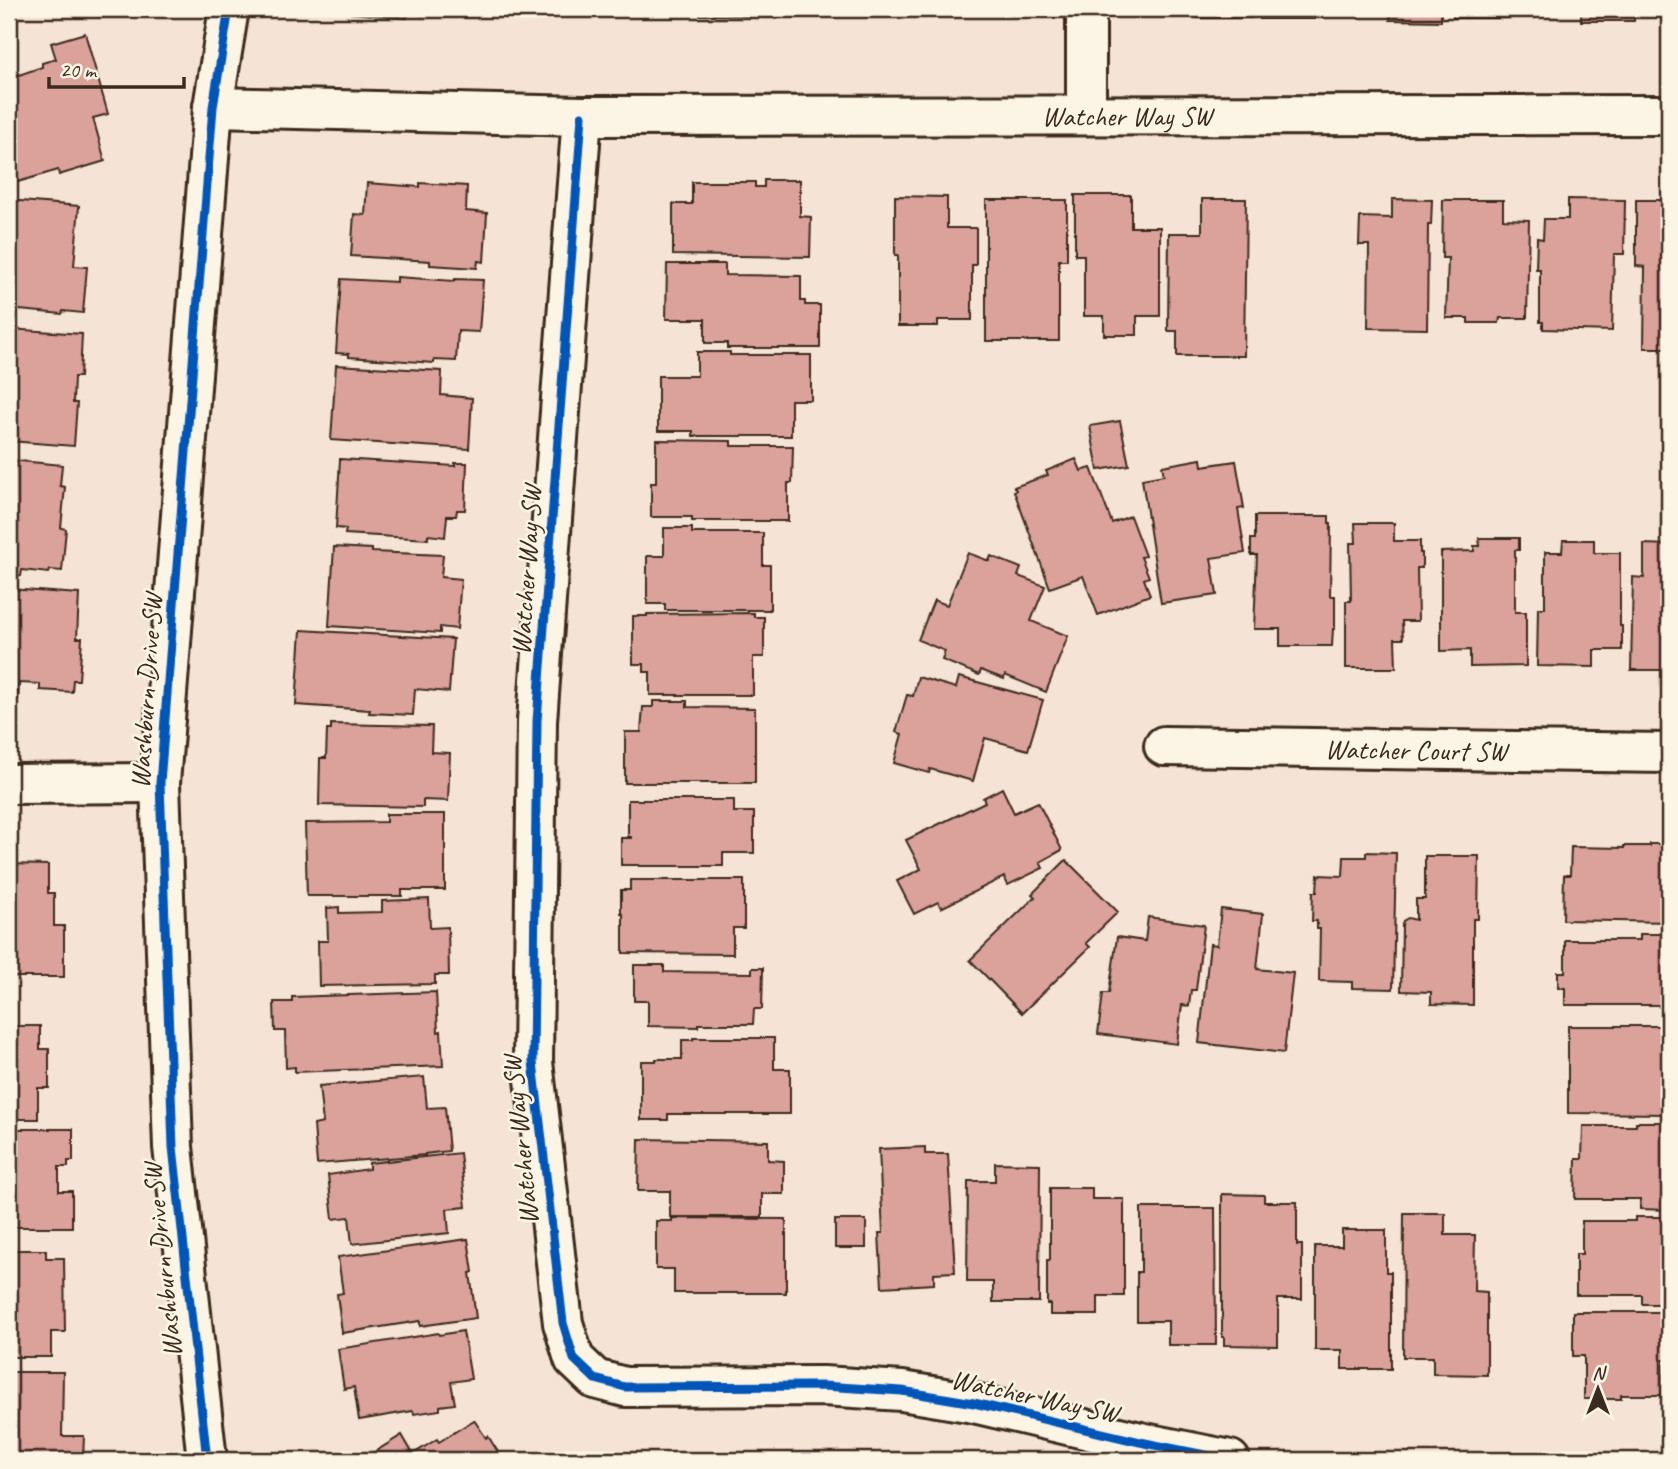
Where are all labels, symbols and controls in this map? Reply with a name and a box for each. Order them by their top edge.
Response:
scale bar [49,46,184,90]
text: 20 m [60,57,98,83]
street label: Watcher Way SW [1042,98,1215,133]
street label: Watcher Way SW [503,481,550,656]
street label: Washburn Drive SW [122,589,170,790]
street label: Watcher Court SW [1325,731,1510,768]
street label: Watcher Way SW [493,1051,546,1226]
street label: Washburn Drive SW [134,1158,190,1359]
north arrow [1562,1354,1632,1424]
street label: Watcher Way SW [948,1361,1125,1431]
text: N [1592,1361,1607,1385]

